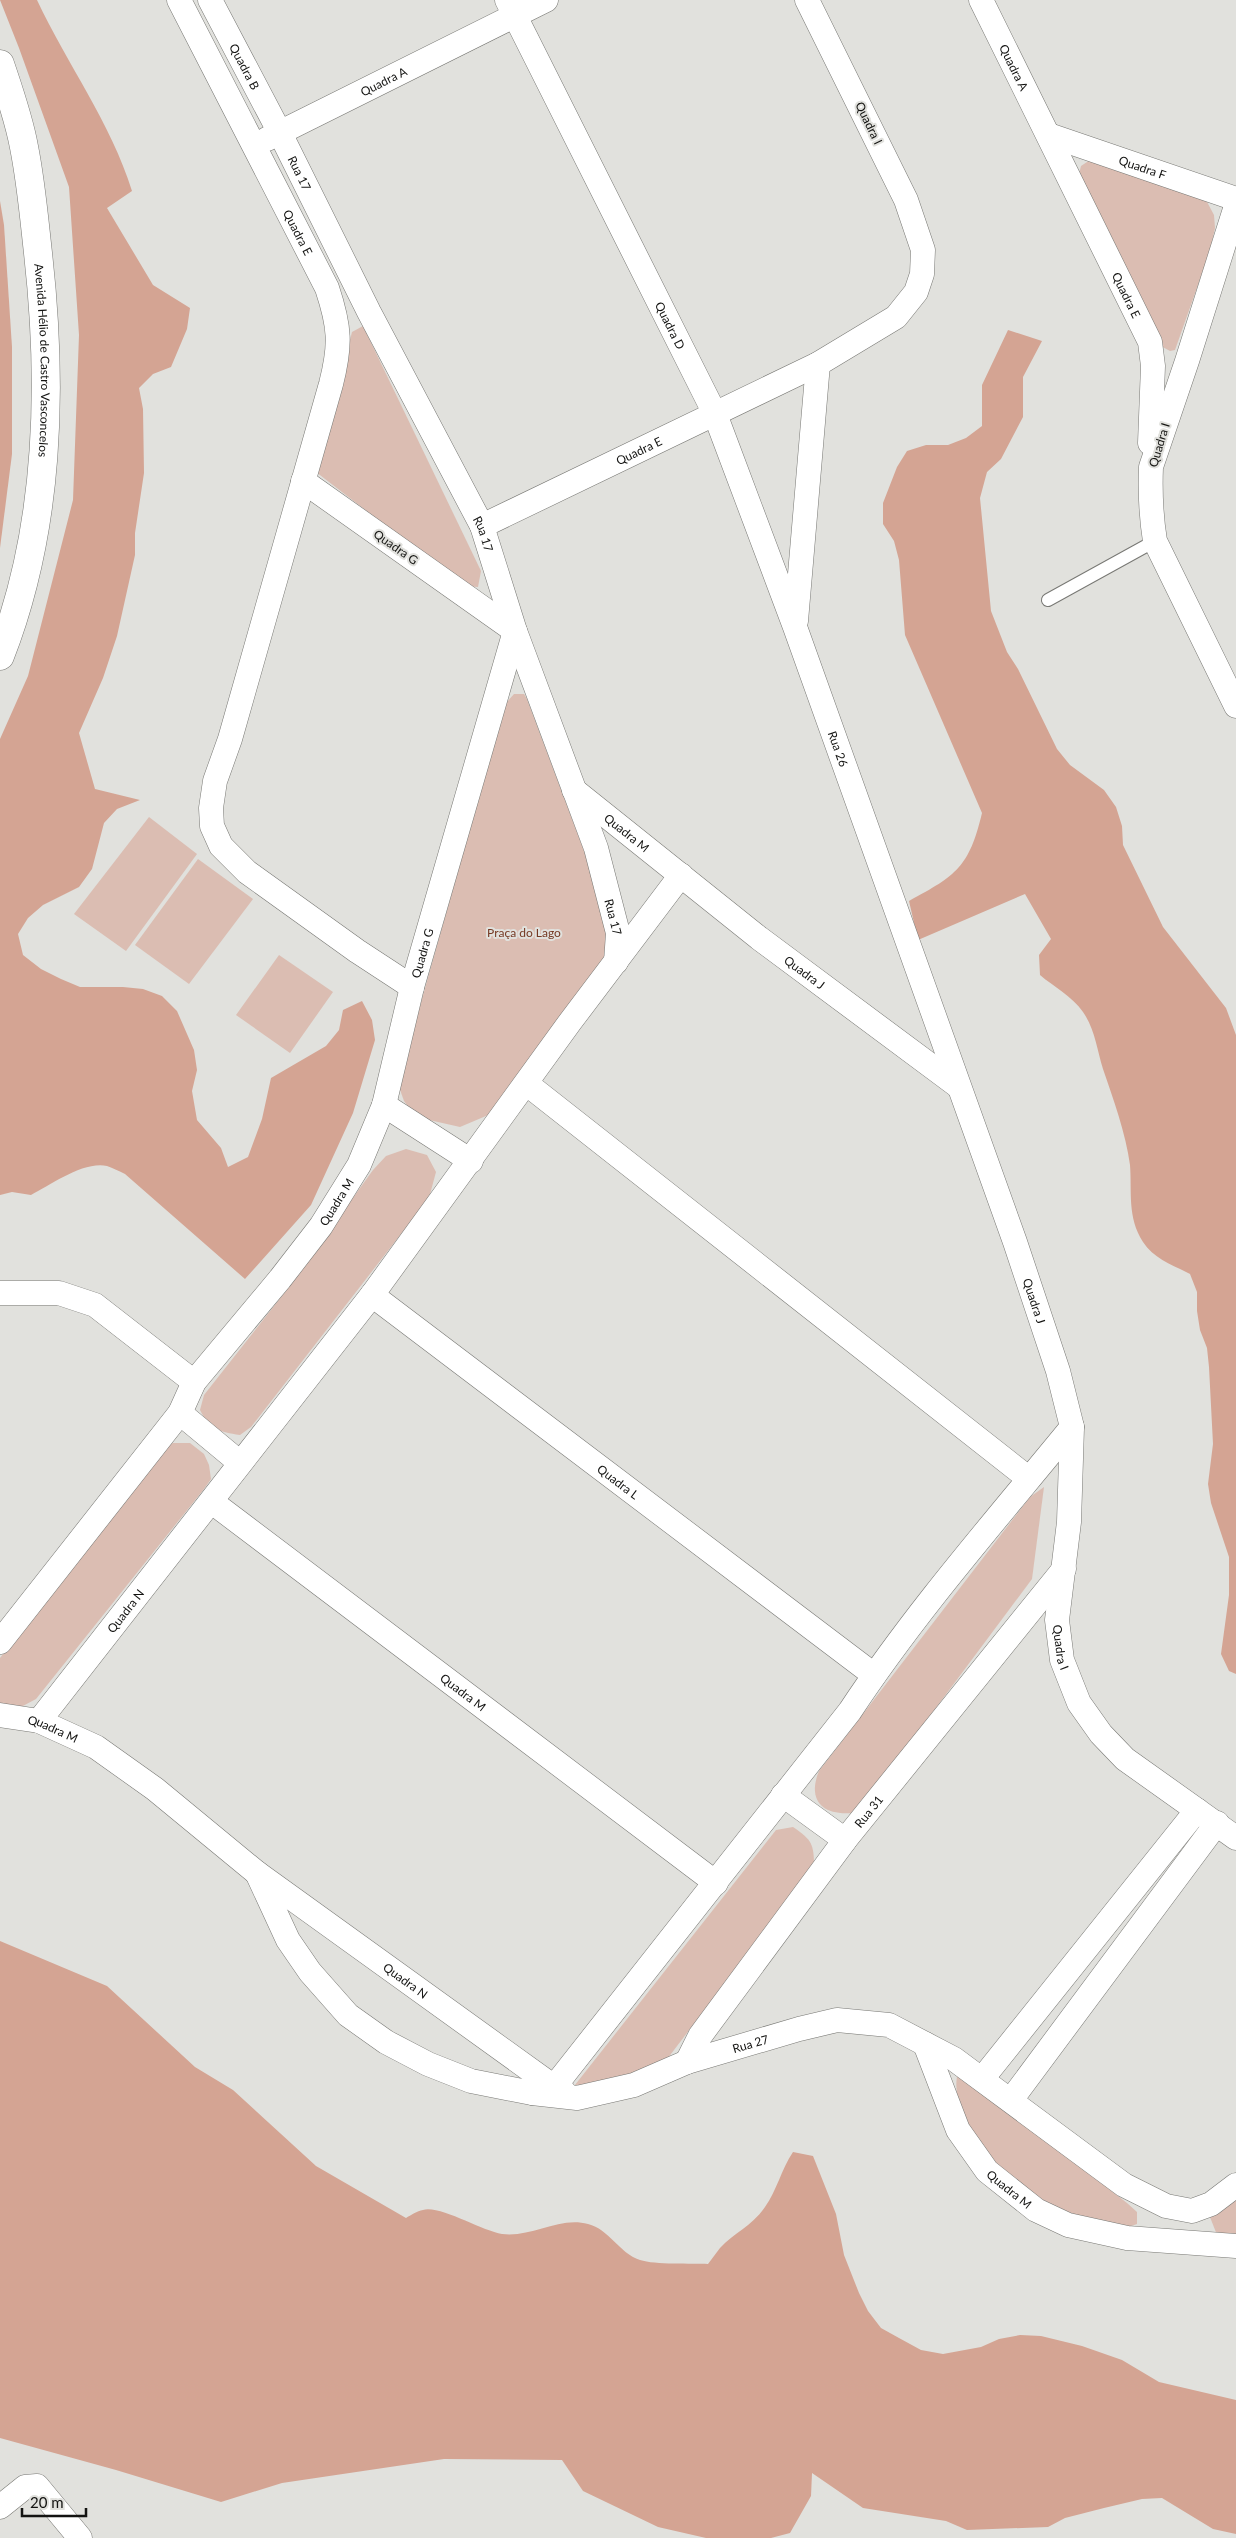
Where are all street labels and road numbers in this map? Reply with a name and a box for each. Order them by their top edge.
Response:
street label: Quadra B [227,41,263,92]
street label: Quadra A [996,42,1032,94]
street label: Quadra A [358,63,410,99]
street label: Quadra I [852,99,886,147]
street label: Quadra F [1117,152,1168,182]
street label: Rua 17 [285,153,315,193]
street label: Quadra E [280,207,316,258]
street label: Avenida Hélio de Castro Vasconcelos [32,263,53,458]
street label: Quadra E [1109,270,1144,320]
street label: Quadra D [652,299,689,352]
street label: Quadra I [1145,421,1173,469]
street label: Quadra E [613,433,664,468]
street label: Rua 17 [470,513,497,553]
street label: Quadra G [371,526,421,568]
street label: Rua 26 [825,729,852,769]
street label: Quadra M [602,810,653,855]
street label: Rua 17 [602,897,626,937]
street label: Quadra G [408,926,436,980]
street label: Quadra J [781,952,828,992]
street label: Quadra M [316,1175,357,1228]
street label: Quadra J [1020,1276,1049,1325]
street label: Quadra L [595,1461,642,1502]
street label: Quadra N [103,1586,147,1636]
street label: Quadra I [1050,1624,1073,1672]
street label: Quadra M [437,1670,489,1714]
street label: Quadra M [27,1712,81,1745]
street label: Rua 31 [851,1792,886,1830]
street label: Quadra N [380,1959,431,2001]
street label: Rua 27 [730,2031,770,2056]
street label: Quadra M [984,2166,1035,2211]

